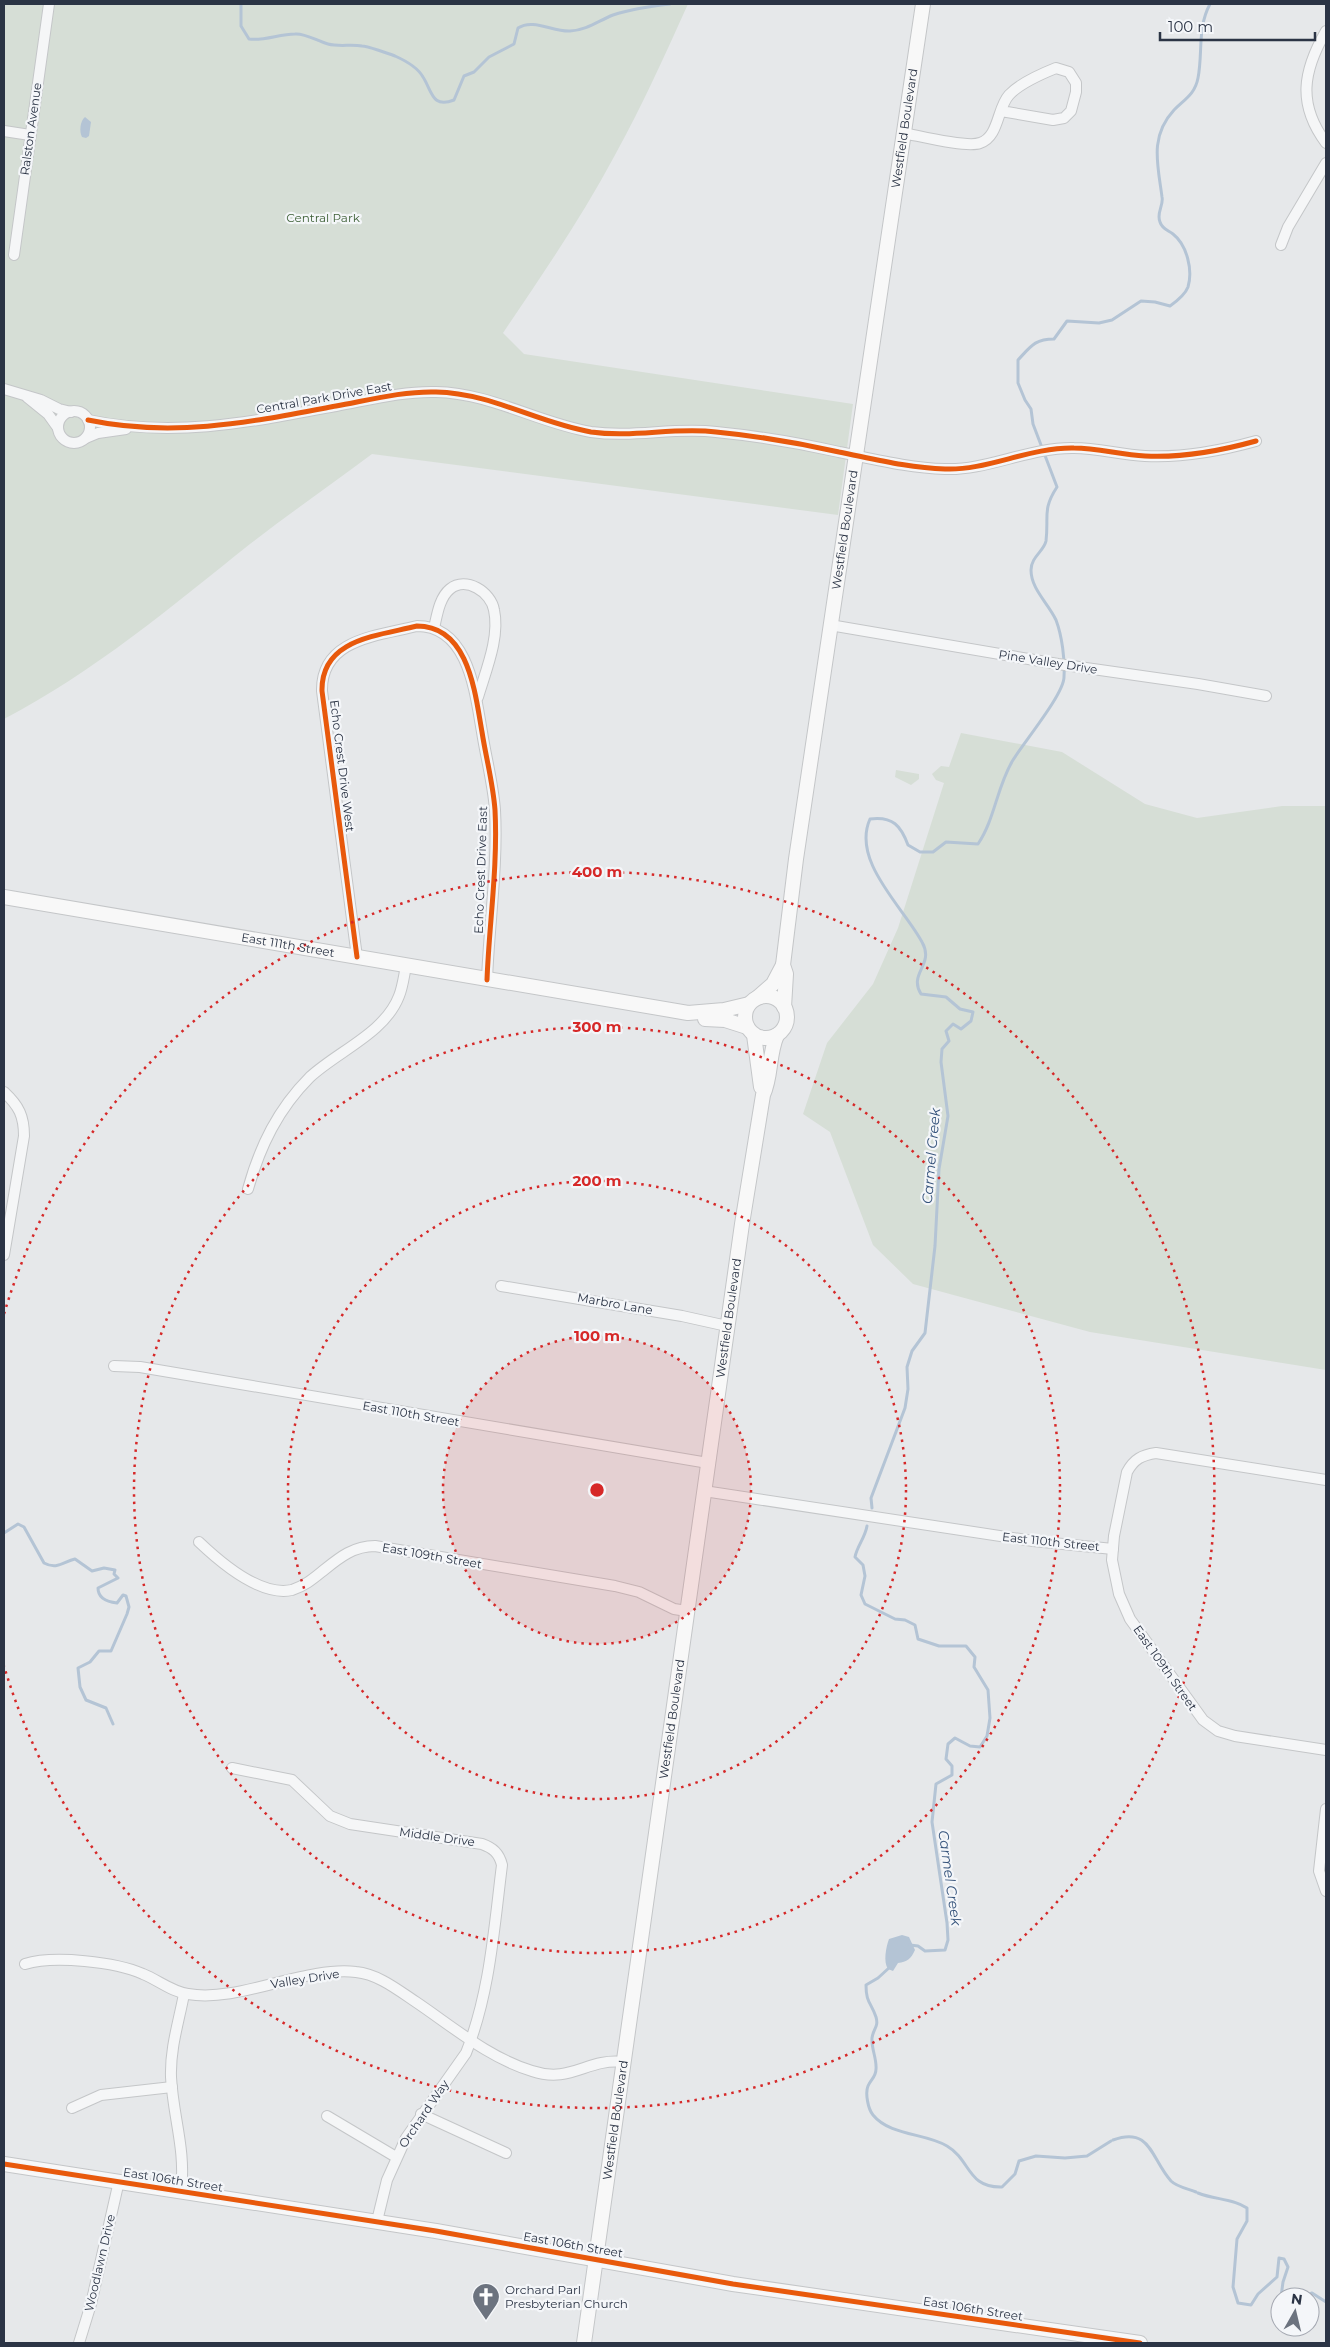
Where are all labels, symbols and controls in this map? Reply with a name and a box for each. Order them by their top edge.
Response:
scale bar [1160,10,1315,42]
text: 100 m [1168,17,1213,36]
street label: Westfield Boulevard [888,67,920,189]
street label: Ralston Avenue [17,82,44,176]
park label: Central Park [286,210,361,225]
street label: Central Park Drive East [255,378,393,417]
street label: Westfield Boulevard [828,469,861,591]
street label: Pine Valley Drive [998,646,1099,677]
street label: Echo Crest Drive West [327,699,358,833]
street label: Echo Crest Drive East [471,806,490,934]
text: 400 m [572,862,622,881]
street label: East 111th Street [240,929,336,960]
text: 300 m [571,1017,622,1036]
water label: Carmel Creek [918,1107,944,1205]
text: 200 m [572,1171,622,1190]
street label: Westfield Boulevard [712,1257,744,1379]
street label: Marbro Lane [576,1290,654,1318]
text: 100 m [574,1326,620,1345]
street label: East 110th Street [362,1398,461,1429]
centre of rings [588,1481,606,1499]
street label: East 110th Street [1002,1529,1101,1554]
street label: East 109th Street [381,1539,483,1572]
street label: East 109th Street [1130,1622,1201,1713]
street label: Westfield Boulevard [656,1658,687,1780]
street label: Middle Drive [398,1824,476,1849]
water label: Carmel Creek [934,1829,966,1928]
street label: Valley Drive [269,1966,340,1991]
street label: Westfield Boulevard [599,2059,631,2181]
street label: Orchard Way [395,2077,452,2150]
street label: East 106th Street [122,2164,224,2195]
street label: Woodlawn Drive [81,2213,118,2313]
street label: East 106th Street [522,2228,624,2261]
church icon: Orchard Parl Presbyterian Church [471,2282,501,2321]
place label: Orchard Parl Presbyterian Church [505,2282,628,2311]
north arrow [1270,2287,1320,2337]
text: N [1290,2289,1304,2309]
street label: East 106th Street [922,2293,1024,2324]

